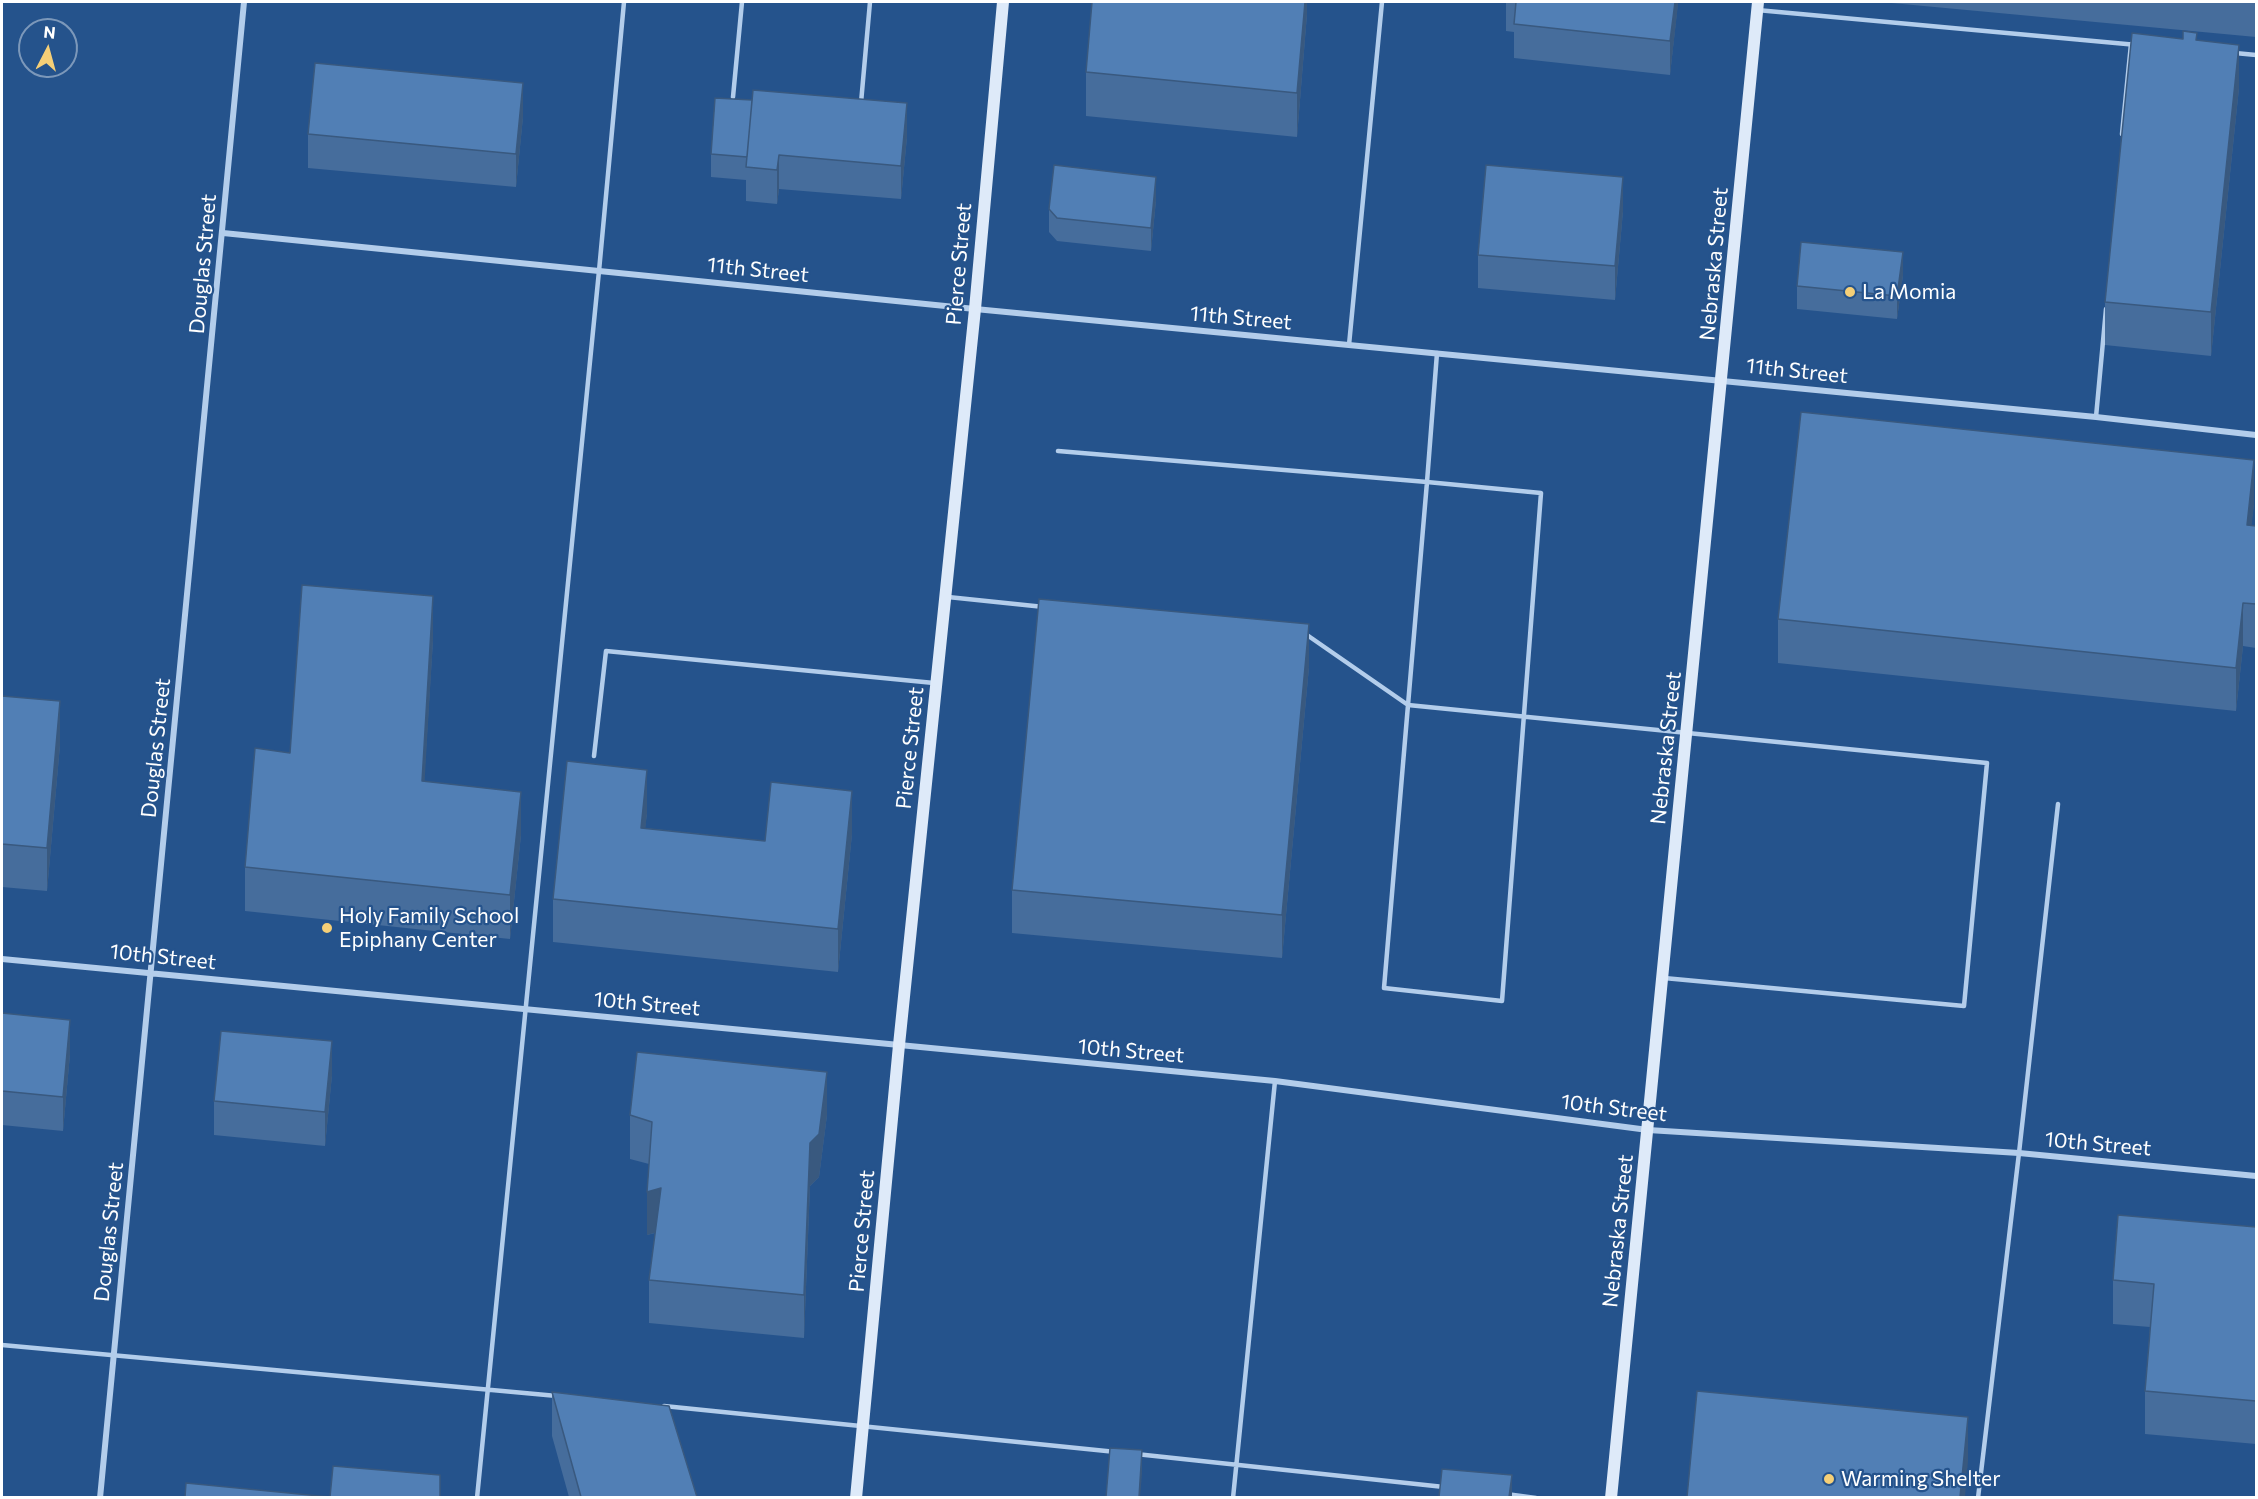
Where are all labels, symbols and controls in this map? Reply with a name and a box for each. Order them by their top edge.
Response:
north arrow [18,18,78,78]
text: N [43,22,57,42]
street label: Nebraska Street [1695,186,1733,342]
street label: Douglas Street [184,193,222,335]
street label: Pierce Street [941,202,977,326]
street label: 11th Street [706,252,810,288]
place label: La Momia [1862,279,1956,305]
marker: La Momia [1843,285,1857,299]
street label: 11th Street [1189,301,1293,335]
street label: 11th Street [1745,353,1849,389]
street label: Nebraska Street [1645,670,1687,826]
street label: Douglas Street [136,677,176,819]
street label: Pierce Street [891,686,929,810]
place label: Holy Family School Epiphany Center [339,903,519,953]
marker: Holy Family School Epiphany Center [320,921,334,935]
street label: 10th Street [109,939,217,975]
street label: 10th Street [593,987,701,1021]
street label: 10th Street [1077,1034,1185,1068]
street label: 10th Street [1560,1089,1668,1127]
street label: 10th Street [2044,1127,2152,1161]
street label: Nebraska Street [1597,1153,1639,1309]
street label: Douglas Street [89,1161,129,1303]
street label: Pierce Street [844,1169,880,1293]
place label: Warming Shelter [1841,1466,2001,1492]
marker: Warming Shelter [1822,1472,1836,1486]

